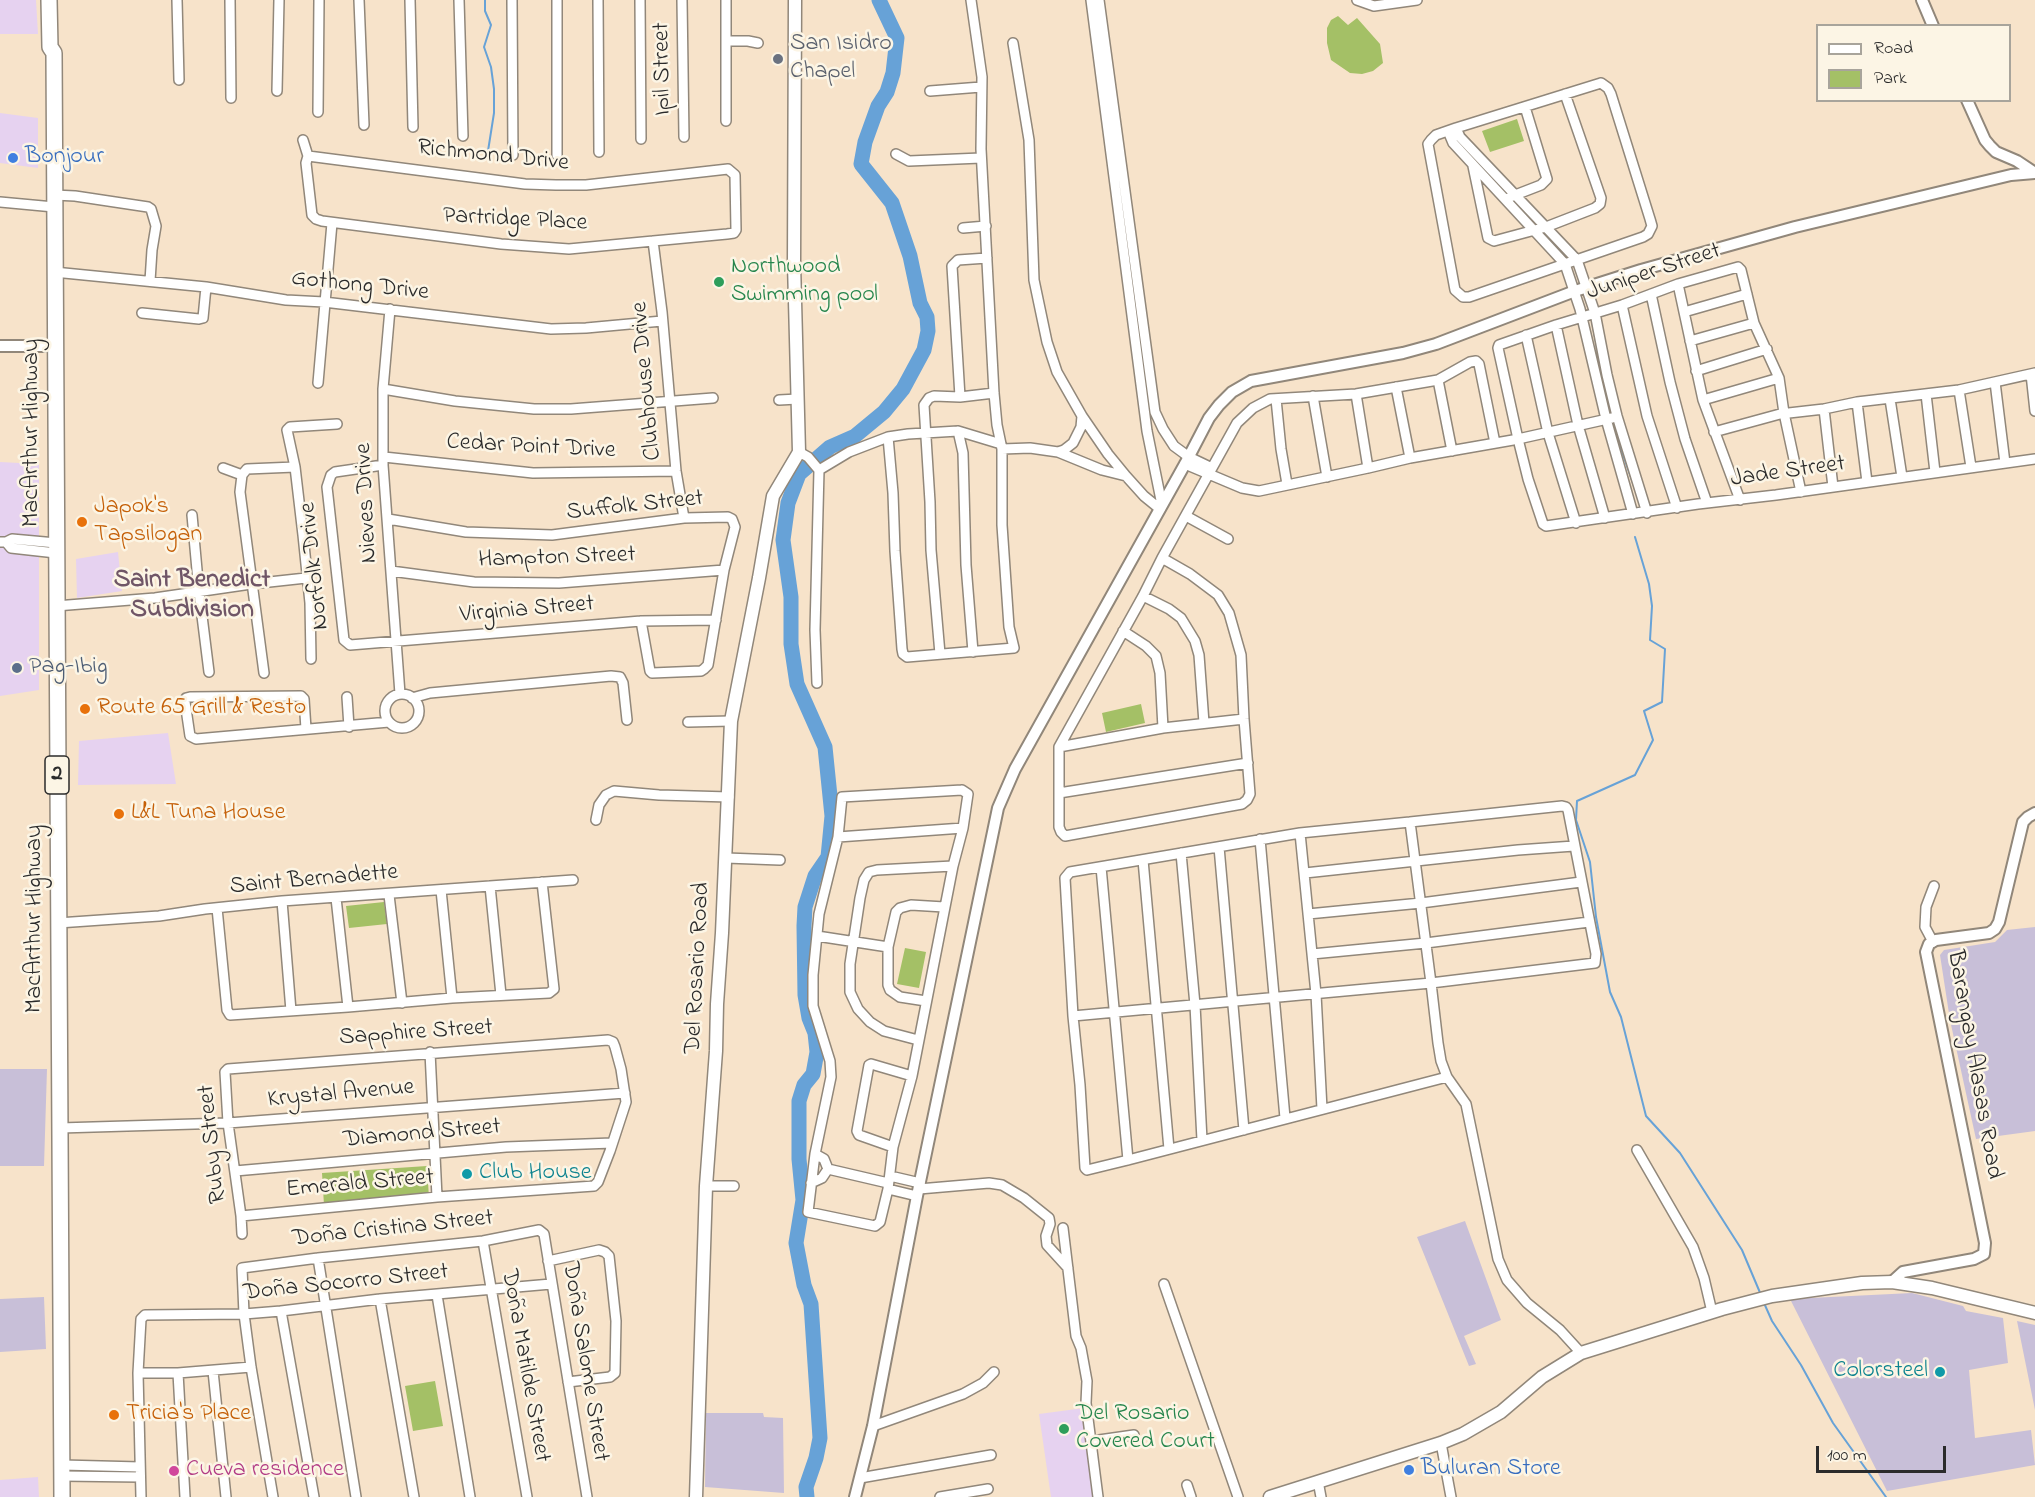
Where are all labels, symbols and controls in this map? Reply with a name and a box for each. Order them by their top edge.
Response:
street label: Ipil Street [649,22,679,116]
legend [1816,24,2011,102]
place label: San Isidro Chapel [790,31,892,87]
text: Road [1874,36,1913,62]
marker: San Isidro Chapel [771,52,785,66]
text: Park [1874,66,1907,92]
street label: Richmond Drive [416,135,570,179]
place label: Bonjour [25,144,104,172]
marker: Bonjour [6,151,20,165]
street label: Partridge Place [442,203,588,239]
street label: Juniper Street [1583,238,1725,308]
place label: Northwood Swimming pool [731,254,878,310]
street label: Gothong Drive [290,265,430,309]
marker: Northwood Swimming pool [712,275,726,289]
street label: Clubhouse Drive [627,300,669,462]
street label: MacArthur Highway [19,339,47,527]
street label: Cedar Point Drive [446,429,616,467]
street label: Nieves Drive [350,442,386,564]
street label: Jade Street [1729,451,1847,495]
street label: Suffolk Street [565,485,705,529]
place label: Japok's Tapsilogan [94,494,202,550]
street label: Norfolk Drive [295,501,337,631]
marker: Japok's Tapsilogan [75,515,89,529]
street label: Hampton Street [478,542,636,576]
district label: Saint Benedict Subdivision [114,566,270,628]
street label: Virginia Street [459,591,595,631]
place label: Pag-Ibig [29,654,108,682]
marker: Pag-Ibig [10,661,24,675]
place label: Route 65 Grill & Resto [97,695,306,723]
marker: Route 65 Grill & Resto [78,702,92,716]
road number: 2 [45,756,69,794]
place label: L&L Tuna House [131,800,286,828]
marker: L&L Tuna House [112,807,126,821]
street label: MacArthur Highway [22,825,50,1013]
street label: Saint Bernadette [229,859,399,903]
street label: Del Rosario Road [680,881,718,1055]
street label: Barangay Alasas Road [1939,948,2007,1182]
street label: Sapphire Street [338,1014,494,1054]
street label: Krystal Avenue [266,1074,416,1116]
street label: Ruby Street [193,1083,235,1205]
street label: Diamond Street [342,1114,502,1156]
place label: Club House [479,1160,592,1188]
street label: Emerald Street [285,1164,435,1206]
marker: Club House [460,1167,474,1181]
street label: Doña Cristina Street [291,1205,495,1255]
street label: Doña Socorro Street [242,1259,450,1309]
street label: Doña Salome Street [554,1260,614,1464]
street label: Doña Matilde Street [493,1267,555,1465]
place label: Colorsteel [1833,1358,1928,1386]
marker: Colorsteel [1933,1365,1947,1379]
place label: Tricia's Place [126,1401,251,1429]
place label: Del Rosario Covered Court [1076,1401,1215,1457]
marker: Tricia's Place [107,1408,121,1422]
marker: Del Rosario Covered Court [1057,1422,1071,1436]
scale bar [1819,1434,1950,1472]
text: 100 m [1827,1443,1867,1469]
place label: Buluran Store [1421,1456,1561,1484]
place label: Cueva residence [186,1457,344,1485]
marker: Buluran Store [1402,1463,1416,1477]
marker: Cueva residence [167,1464,181,1478]

